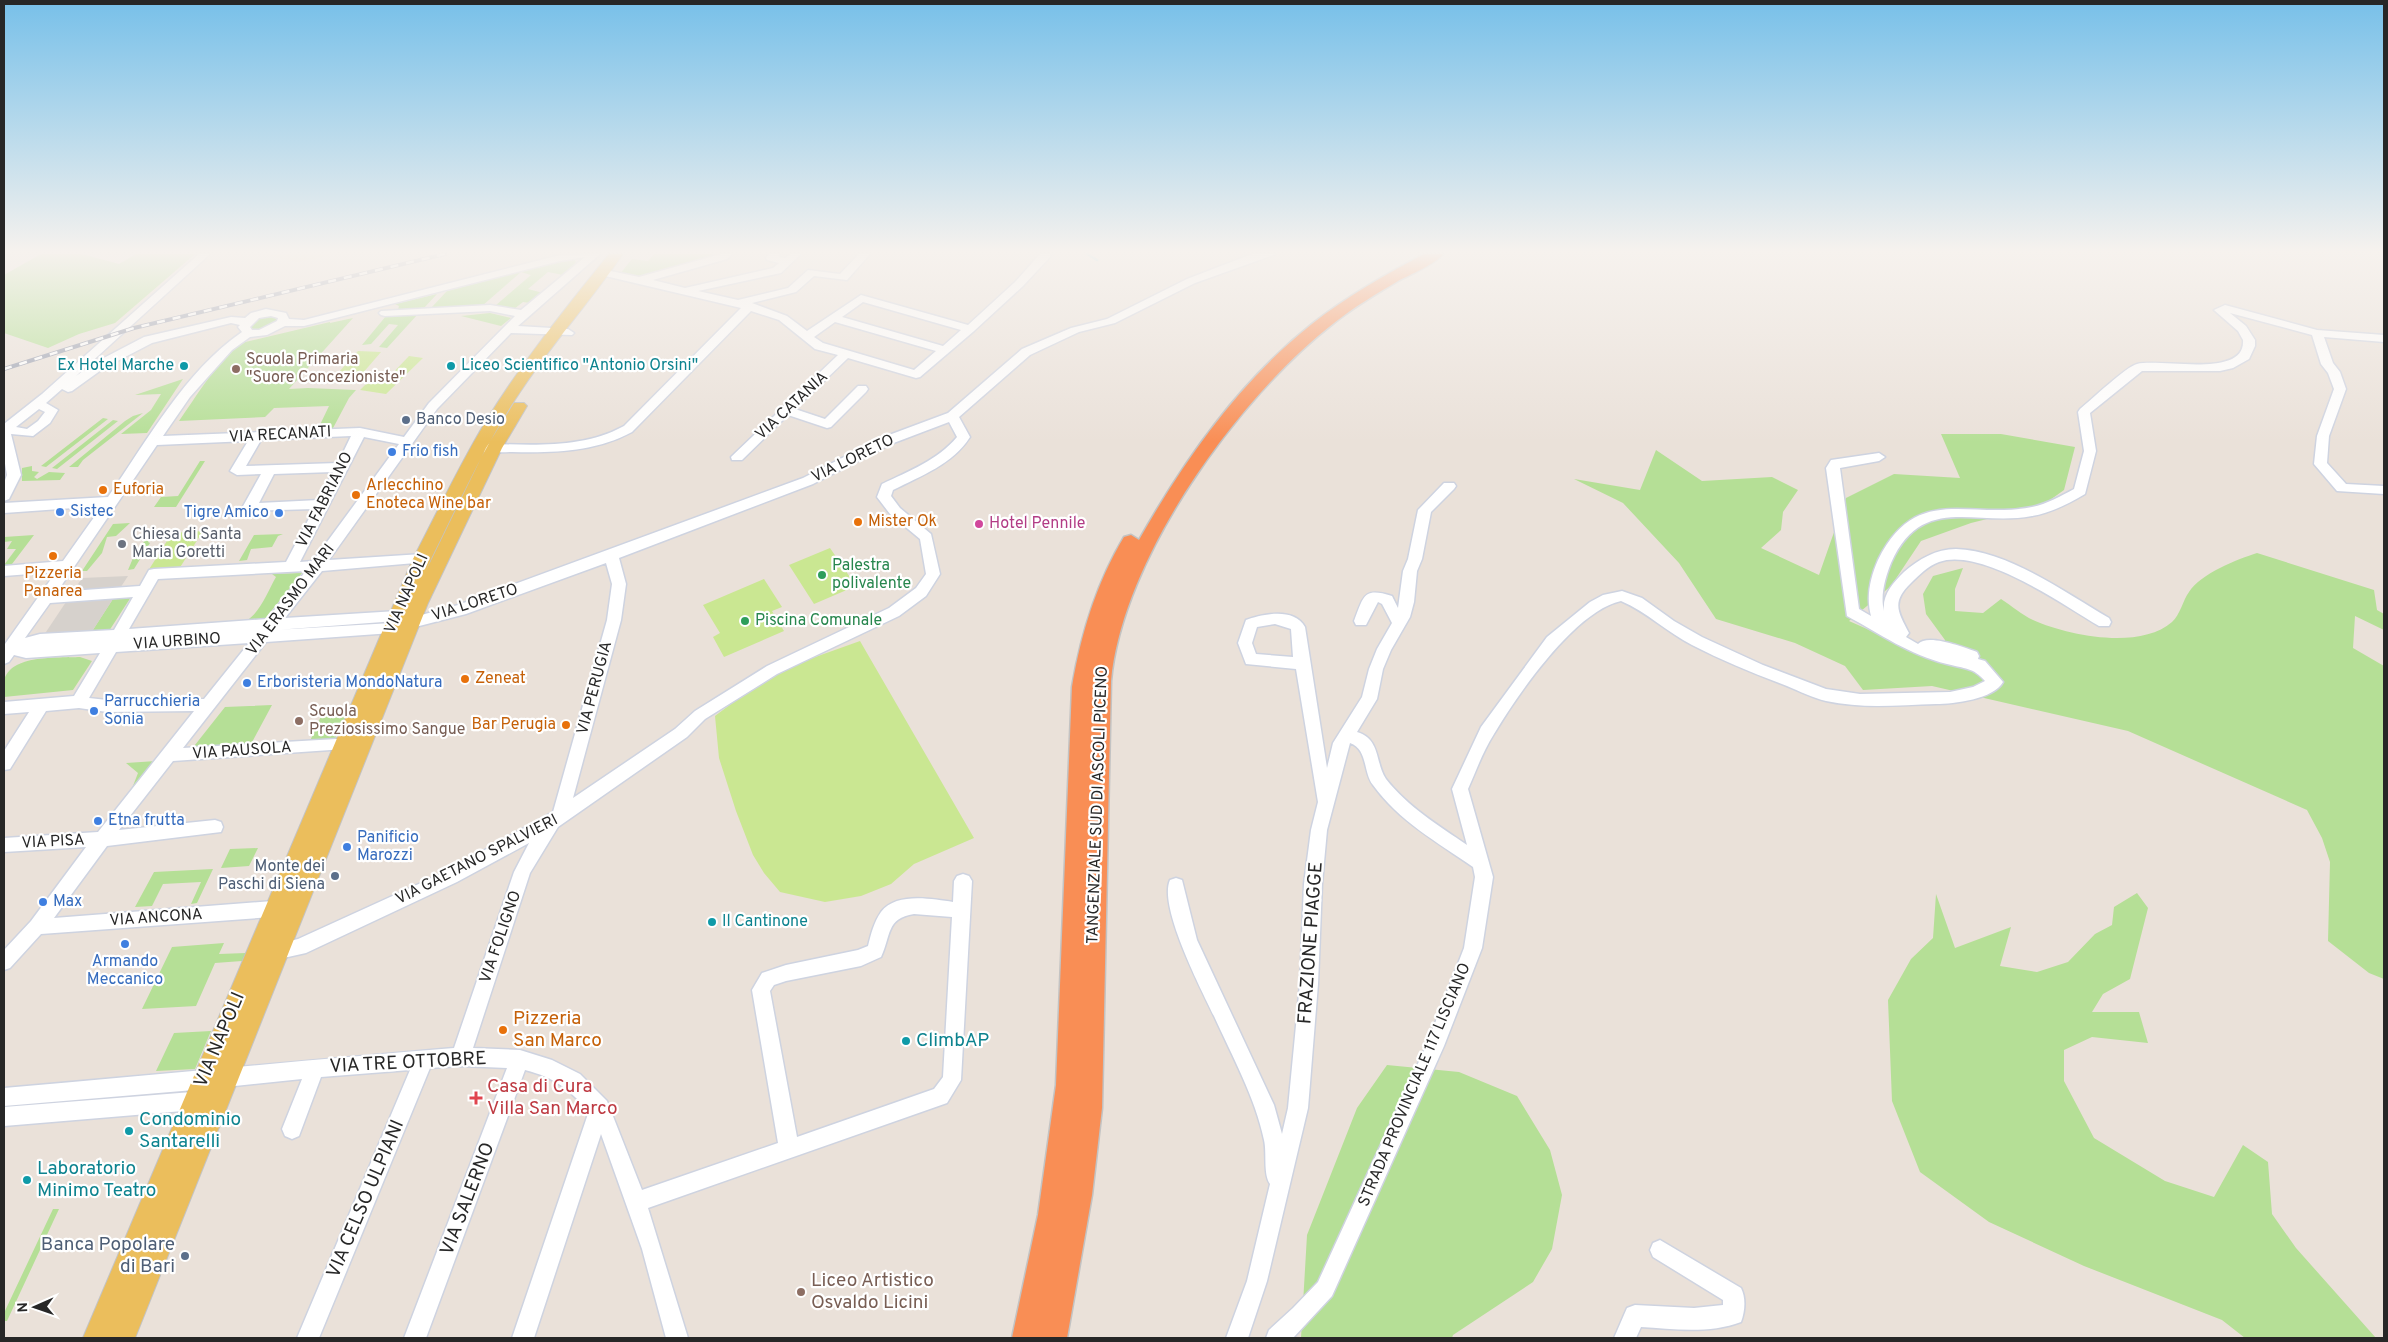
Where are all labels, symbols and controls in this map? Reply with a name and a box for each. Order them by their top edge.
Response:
place label: Scuola Primaria "Suore Concezioniste" [246,350,405,388]
place label: Ex Hotel Marche [57,356,174,376]
place label: Liceo Scientifico "Antonio Orsini" [461,356,698,376]
marker: Ex Hotel Marche [178,360,190,372]
marker: Liceo Scientifico "Antonio Orsini" [445,360,457,372]
marker: Scuola Primaria "Suore Concezioniste" [230,363,242,375]
street label: VIA CATANIA [752,367,833,445]
place label: Banco Desio [416,410,505,430]
marker: Banco Desio [400,414,412,426]
street label: VIA RECANATI [228,422,332,448]
street label: VIA LORETO [808,430,898,488]
place label: Frio fish [402,442,459,462]
marker: Frio fish [386,446,398,458]
street label: VIA FABRIANO [292,449,358,551]
place label: Arlecchino Enoteca Wine bar [366,476,491,514]
place label: Euforia [113,480,164,500]
marker: Euforia [97,484,109,496]
marker: Arlecchino Enoteca Wine bar [350,489,362,501]
place label: Sistec [70,502,114,522]
place label: Tigre Amico [183,503,269,523]
marker: Sistec [54,506,66,518]
marker: Tigre Amico [273,507,285,519]
place label: Mister Ok [868,512,937,532]
place label: Hotel Pennile [989,514,1085,534]
marker: Mister Ok [852,516,864,528]
marker: Hotel Pennile [973,518,985,530]
place label: Chiesa di Santa Maria Goretti [132,525,242,563]
marker: Chiesa di Santa Maria Goretti [116,538,128,550]
street label: VIA ERASMO MARI [242,540,340,660]
marker: Pizzeria Panarea [47,550,59,562]
street label: VIA NAPOLI [381,551,433,637]
place label: Palestra polivalente [832,556,911,594]
place label: Pizzeria Panarea [24,564,82,602]
marker: Palestra polivalente [816,569,828,581]
street label: VIA LORETO [429,580,521,626]
place label: Piscina Comunale [755,611,882,631]
marker: Piscina Comunale [739,615,751,627]
street label: VIA URBINO [132,629,222,655]
street label: VIA PERUGIA [573,639,617,737]
street label: TANGENZIALE SUD DI ASCOLI PICENO [1083,666,1113,944]
place label: Zeneat [475,669,526,689]
place label: Erboristeria MondoNatura [257,673,442,693]
marker: Zeneat [459,673,471,685]
marker: Erboristeria MondoNatura [241,677,253,689]
place label: Parrucchieria Sonia [104,692,200,730]
place label: Scuola Preziosissimo Sangue [309,702,465,740]
marker: Parrucchieria Sonia [88,705,100,717]
marker: Scuola Preziosissimo Sangue [293,715,305,727]
place label: Bar Perugia [471,715,556,735]
marker: Bar Perugia [560,719,572,731]
street label: VIA PAUSOLA [192,738,292,764]
street label: VIA GAETANO SPALVIERI [392,810,562,910]
place label: Etna frutta [108,811,185,831]
marker: Etna frutta [92,815,104,827]
place label: Panificio Marozzi [357,828,419,866]
street label: VIA PISA [21,830,85,854]
marker: Panificio Marozzi [341,841,353,853]
place label: Monte dei Paschi di Siena [218,857,325,895]
street label: FRAZIONE PIAGGE [1293,861,1329,1025]
marker: Monte dei Paschi di Siena [329,870,341,882]
street label: VIA FOLIGNO [476,888,526,986]
place label: Max [53,892,82,912]
marker: Max [37,896,49,908]
street label: VIA ANCONA [109,905,203,931]
place label: Il Cantinone [722,912,808,932]
marker: Il Cantinone [706,916,718,928]
marker: Armando Meccanico [119,938,131,950]
place label: Armando Meccanico [87,952,163,990]
street label: STRADA PROVINCIALE 117 LISCIANO [1354,960,1476,1210]
street label: VIA NAPOLI [189,989,251,1091]
place label: Pizzeria San Marco [513,1007,602,1053]
marker: Pizzeria San Marco [497,1024,509,1036]
place label: ClimbAP [916,1029,989,1053]
marker: ClimbAP [900,1035,912,1047]
street label: VIA TRE OTTOBRE [329,1047,487,1079]
place label: Casa di Cura Villa San Marco [487,1075,618,1121]
marker: Casa di Cura Villa San Marco [469,1091,483,1105]
place label: Condominio Santarelli [139,1108,241,1154]
street label: VIA CELSO ULPIANI [322,1116,410,1282]
marker: Condominio Santarelli [123,1125,135,1137]
street label: VIA SALERNO [435,1139,501,1259]
place label: Laboratorio Minimo Teatro [37,1157,156,1203]
marker: Laboratorio Minimo Teatro [21,1174,33,1186]
place label: Banca Popolare di Bari [41,1233,175,1279]
marker: Banca Popolare di Bari [179,1250,191,1262]
place label: Liceo Artistico Osvaldo Licini [811,1269,934,1315]
north arrow [10,1282,60,1332]
marker: Liceo Artistico Osvaldo Licini [795,1286,807,1298]
text: N [15,1302,32,1313]

